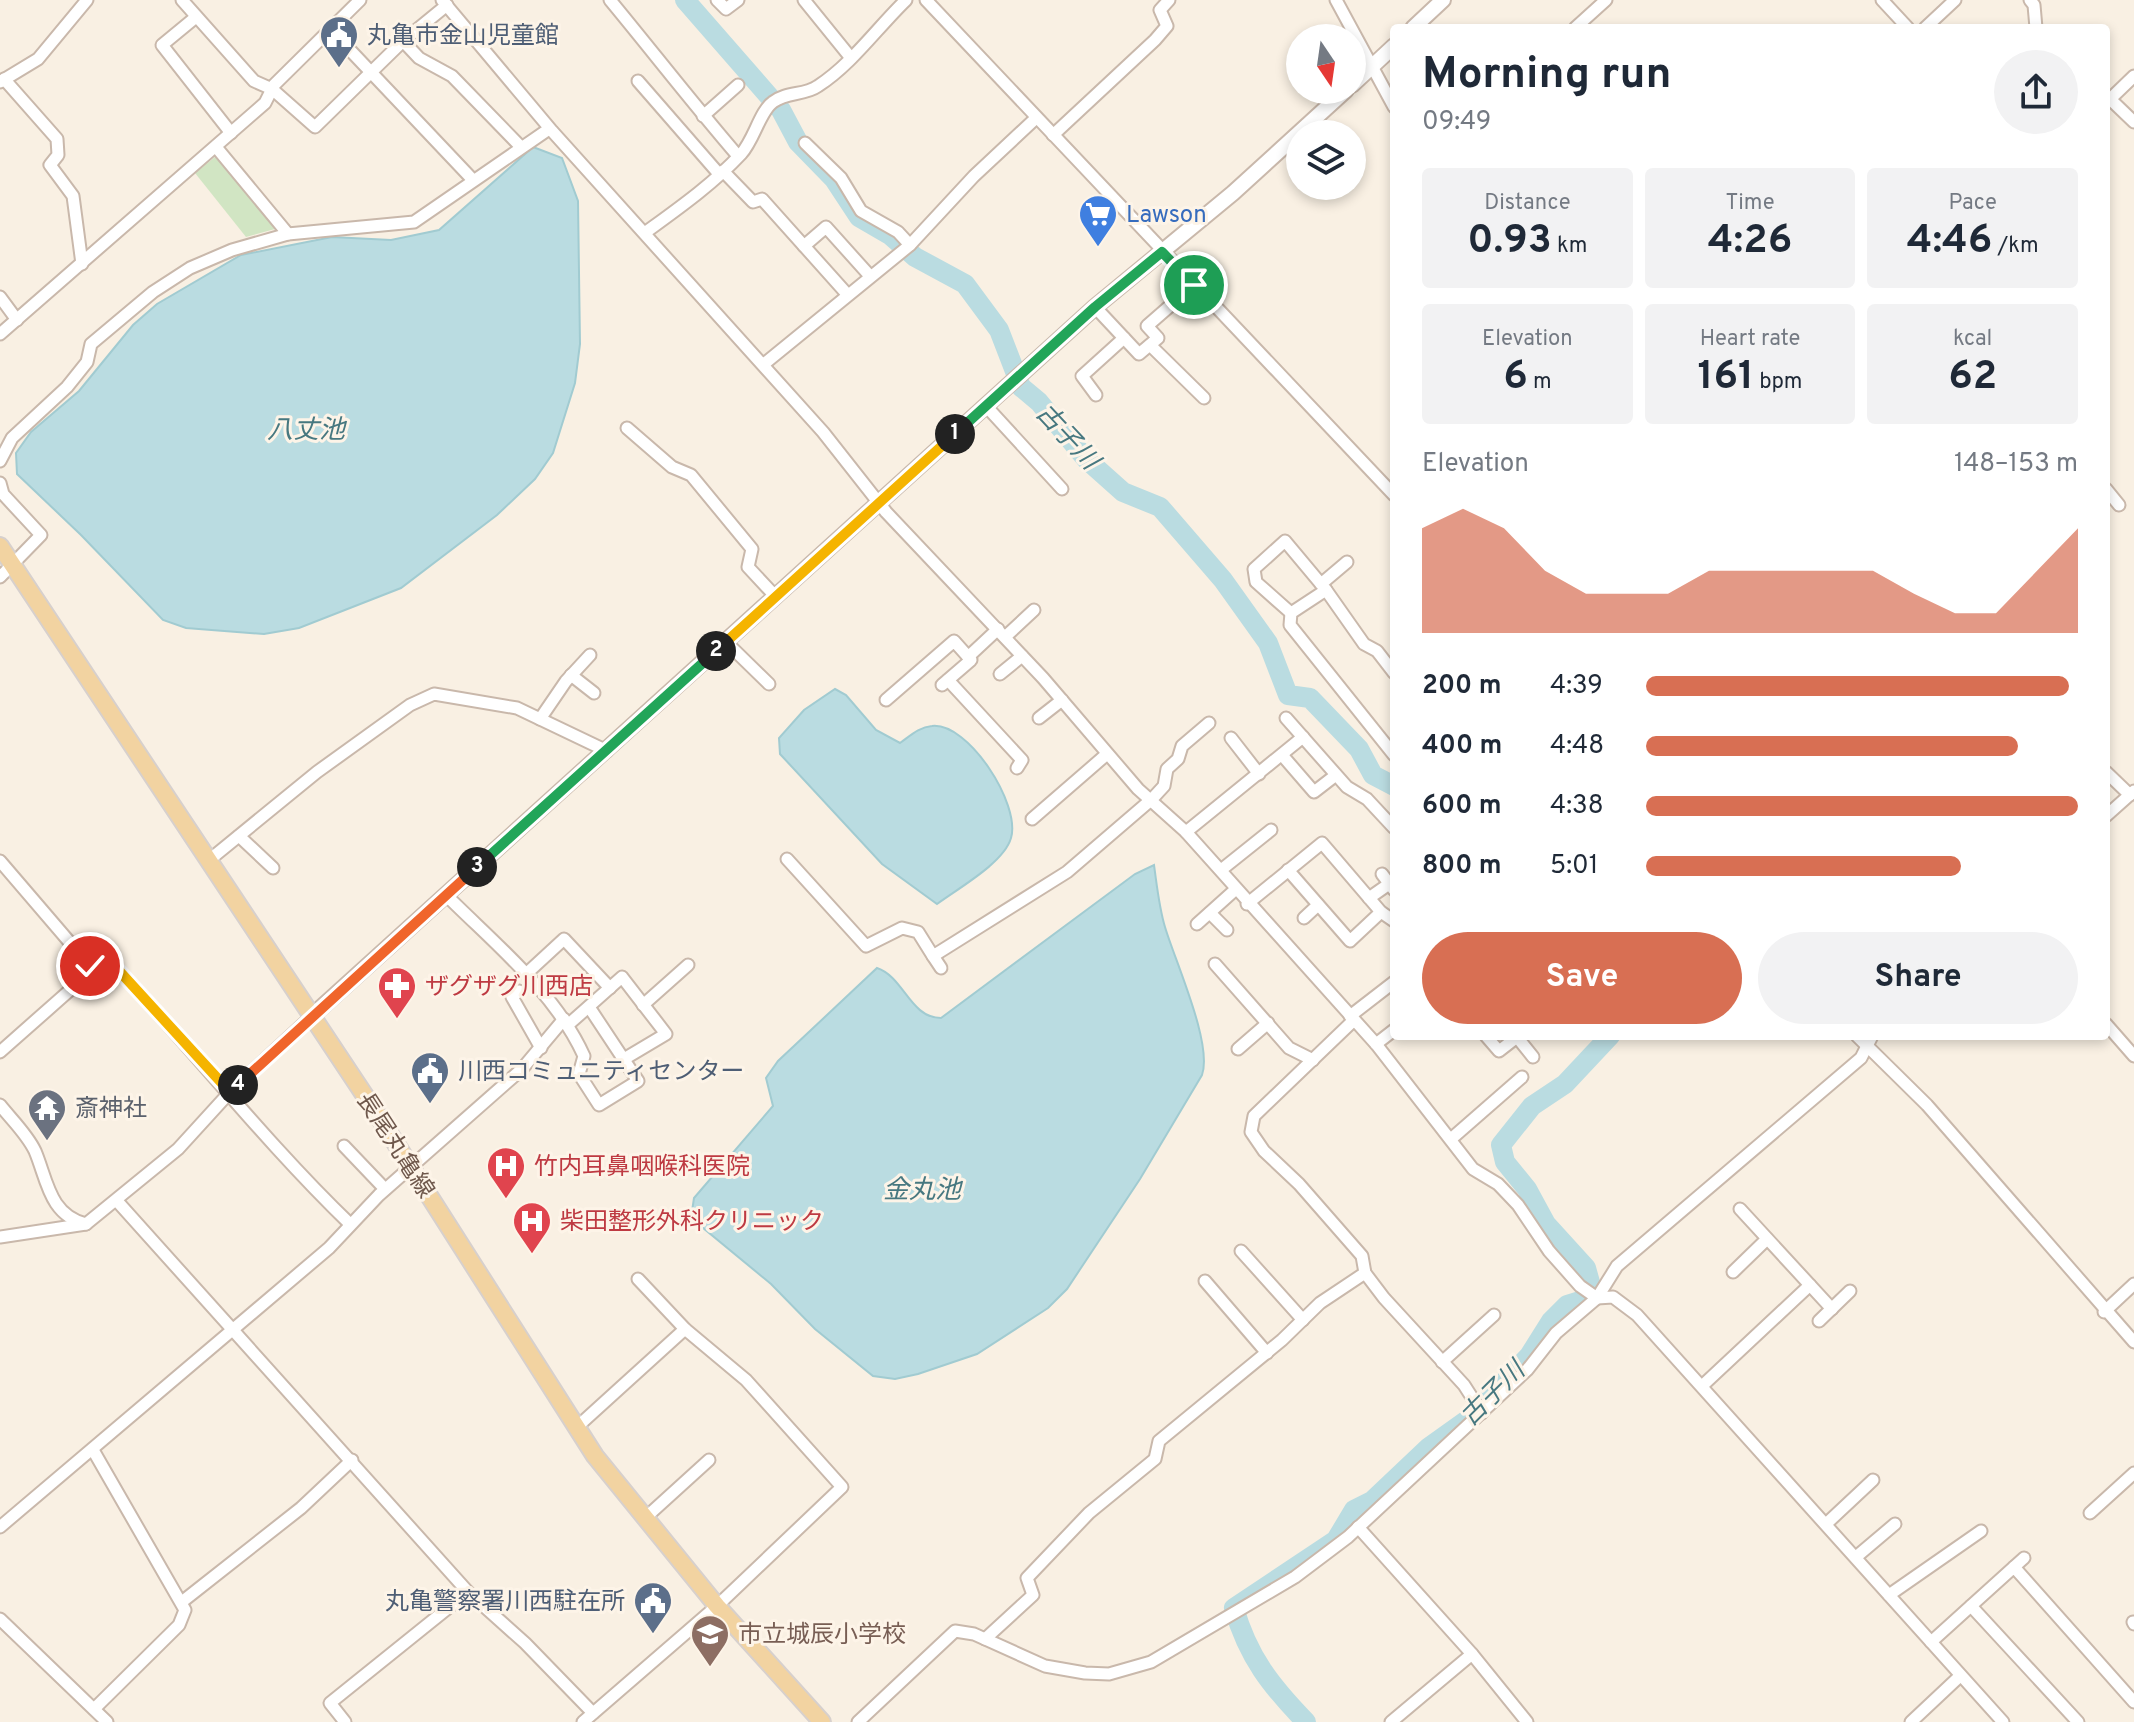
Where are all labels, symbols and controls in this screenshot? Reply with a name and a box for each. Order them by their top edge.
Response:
public building icon: 丸亀市金山児童館 [318,14,360,69]
place label: 丸亀市金山児童館 [367,22,559,52]
north arrow [1286,24,1366,104]
map controls [1286,24,1366,200]
text: Morning run [1422,48,1672,104]
button: share [1994,50,2078,134]
text: 09:49 [1422,106,1491,139]
button: layers [1286,120,1366,200]
text: Distance [1484,190,1571,217]
text: Time [1725,190,1775,217]
text: Pace [1948,190,1997,217]
supermarket icon: Lawson [1077,193,1119,248]
place label: Lawson [1126,201,1207,231]
text: 0.93 [1467,217,1552,267]
text: 4:26 [1708,217,1792,267]
text: 4:46 [1907,217,1992,267]
text: km [1552,233,1587,260]
text: /km [1992,233,2039,260]
pin [1160,251,1228,319]
icon: arrive [1172,263,1216,307]
text: Elevation [1482,326,1573,353]
text: Heart rate [1700,326,1800,353]
text: kcal [1953,326,1992,353]
text: 6 [1503,353,1528,403]
text: 161 [1698,353,1754,403]
text: 62 [1948,353,1997,403]
text: m [1528,369,1552,396]
text: bpm [1754,369,1802,396]
water label: 古子川 [1028,398,1107,480]
pin: 1 [935,414,975,454]
water label: 八丈池 [267,415,348,448]
text: 1 [951,420,959,447]
text: Elevation [1422,448,1529,481]
text: 148–153 m [1954,448,2078,481]
pin: 2 [696,631,736,671]
text: 2 [709,637,723,664]
text: 200 m [1422,670,1501,703]
text: 4:39 [1550,670,1603,703]
text: 400 m [1422,730,1502,763]
text: 4:48 [1550,730,1604,763]
text: 600 m [1422,790,1502,823]
text: 4:38 [1550,790,1604,823]
pin: 3 [457,847,497,887]
text: 800 m [1422,850,1502,883]
text: 5:01 [1550,850,1598,883]
text: 3 [470,853,484,880]
pin [56,932,124,1000]
button: Save [1422,932,1742,1024]
button: Share [1758,932,2078,1024]
icon: check [68,944,112,988]
pharmacy icon: ザグザグ川西店 [376,965,418,1020]
place label: ザグザグ川西店 [425,973,593,1003]
public building icon: 川西コミュニティセンター [409,1050,451,1105]
place label: 川西コミュニティセンター [458,1058,745,1088]
pin: 4 [218,1065,258,1105]
text: 4 [231,1071,245,1098]
temple icon: 斎神社 [26,1087,68,1142]
street label: 長尾丸亀線 [349,1088,440,1205]
place label: 斎神社 [75,1095,147,1125]
hospital icon: 竹内耳鼻咽喉科医院 [485,1145,527,1200]
place label: 竹内耳鼻咽喉科医院 [534,1153,750,1183]
water label: 金丸池 [883,1175,964,1208]
hospital icon: 柴田整形外科クリニック [511,1200,553,1255]
place label: 柴田整形外科クリニック [560,1208,824,1238]
water label: 古子川 [1455,1353,1535,1434]
public building icon: 丸亀警察署川西駐在所 [632,1580,674,1635]
place label: 丸亀警察署川西駐在所 [385,1588,625,1618]
school or university icon: 市立城辰小学校 [689,1613,731,1668]
place label: 市立城辰小学校 [738,1621,906,1651]

